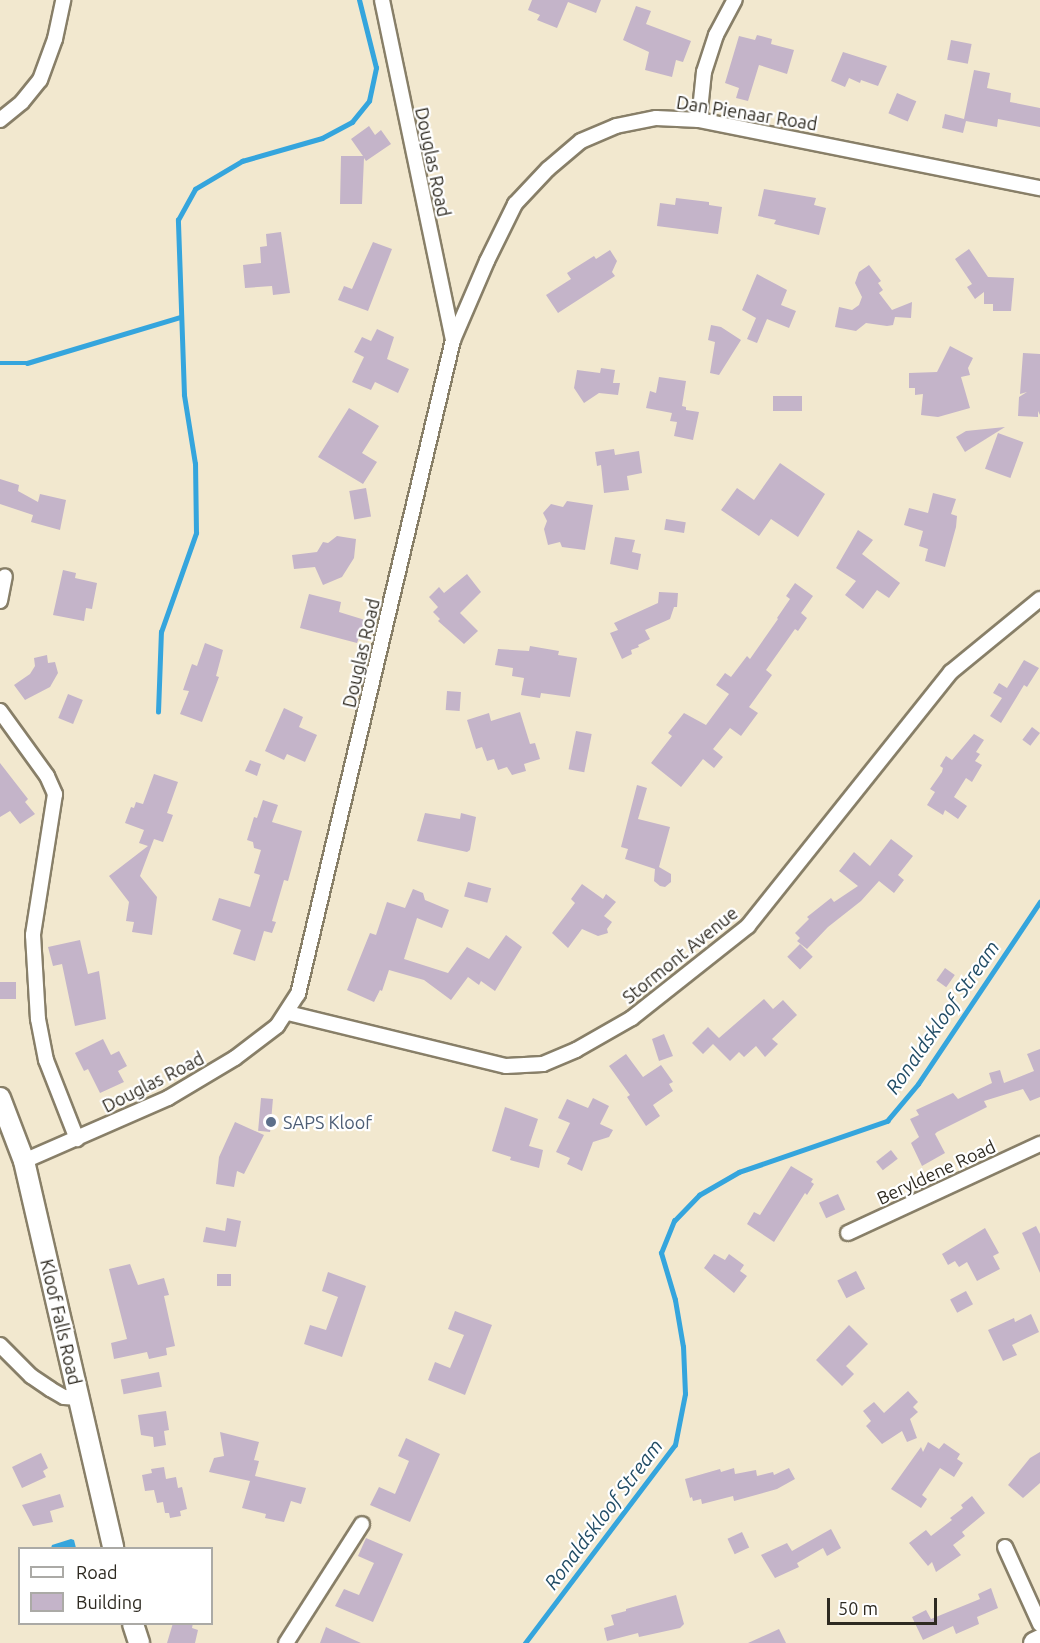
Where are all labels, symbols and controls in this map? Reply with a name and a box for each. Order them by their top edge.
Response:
street label: Dan Pienaar Road [675,91,819,135]
street label: Douglas Road [411,105,455,219]
street label: Douglas Road [338,596,384,710]
street label: Stormont Avenue [618,902,742,1008]
water label: Ronaldskloof Stream [880,936,1004,1098]
street label: Douglas Road [99,1047,207,1117]
place label: SAPS Kloof [283,1111,372,1133]
marker: SAPS Kloof [264,1115,278,1129]
street label: Beryldene Road [873,1135,999,1209]
street label: Kloof Falls Road [36,1257,86,1387]
water label: Ronaldskloof Stream [539,1434,667,1594]
legend [18,1547,213,1625]
text: Road [76,1562,118,1582]
scale bar [830,1586,940,1624]
text: Building [76,1592,142,1612]
text: 50 m [838,1598,878,1618]

